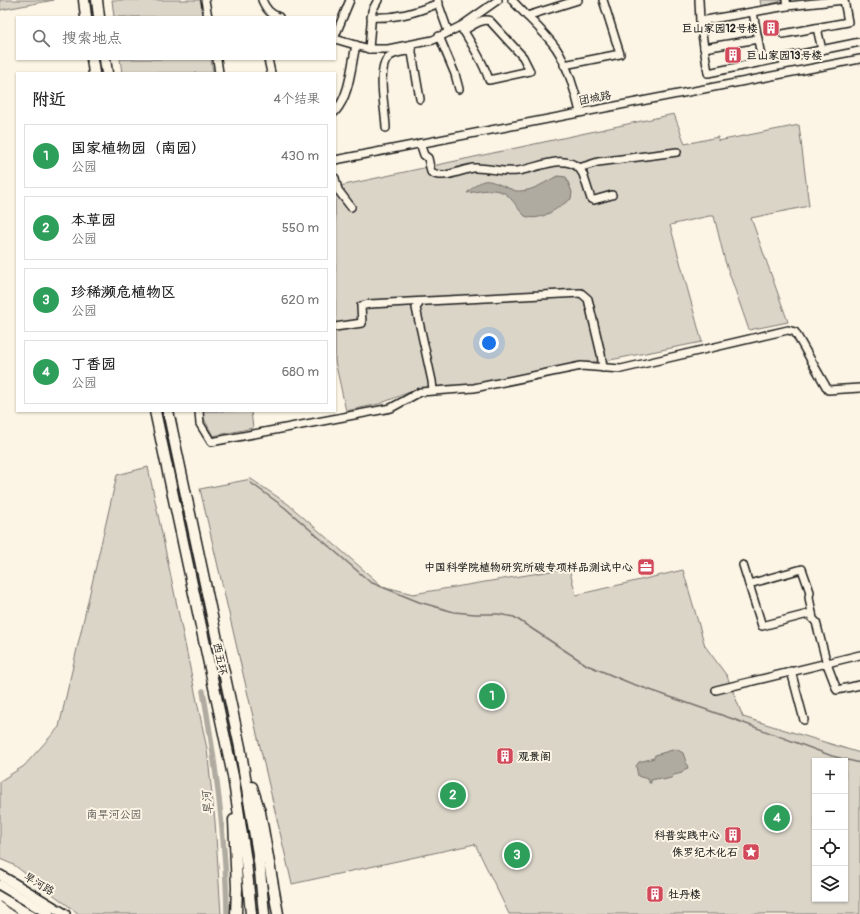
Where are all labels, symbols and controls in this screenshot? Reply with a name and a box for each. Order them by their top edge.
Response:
search box [16,16,336,60]
building icon: 巨山家园12号楼 [761,18,781,38]
place label: 巨山家园12号楼 [682,22,758,35]
icon: search [30,27,52,49]
text: 搜索地点 [62,29,122,48]
building icon: 巨山家园13号楼 [723,45,743,65]
place label: 巨山家园13号楼 [746,49,822,62]
street label: 团城路 [578,88,612,108]
text: 附近 [32,89,66,110]
text: 4个结果 [273,91,320,107]
text: 国家植物园（南园） [71,139,206,158]
text: 1 [43,148,49,164]
text: 430 m [281,148,319,164]
text: 公园 [71,159,97,175]
text: 本草园 [71,211,116,230]
text: 2 [42,220,50,236]
text: 550 m [282,220,319,236]
text: 公园 [71,231,97,247]
text: 珍稀濒危植物区 [71,283,176,302]
text: 3 [42,292,50,308]
text: 620 m [281,292,319,308]
text: 公园 [71,303,97,319]
your location [479,333,499,353]
text: 丁香园 [71,355,116,374]
text: 4 [42,364,50,380]
text: 680 m [282,364,319,380]
text: 公园 [71,375,97,391]
office icon: 中国科学院植物研究所碳专项样品测试中心 [636,557,656,577]
place label: 中国科学院植物研究所碳专项样品测试中心 [424,561,633,574]
street label: 西五环 [210,642,230,676]
pin: 1 [479,681,505,711]
building icon: 观景阁 [495,746,515,766]
place label: 观景阁 [518,750,551,763]
map controls [812,758,848,902]
button: + [812,758,848,794]
pin: 2 [440,780,466,810]
water label: 旱河 [199,788,217,816]
button: − [812,794,848,830]
pin: 4 [764,803,790,833]
park label: 南旱河公园 [87,808,142,821]
building icon: 科普实践中心 [723,825,743,845]
place label: 科普实践中心 [654,829,720,842]
button: locate [812,830,848,866]
pin: 3 [504,840,530,870]
place icon: 侏罗纪木化石 [741,842,761,862]
place label: 侏罗纪木化石 [672,846,738,859]
button: layers [812,866,848,902]
street label: 旱河路 [22,870,56,898]
building icon: 牡丹楼 [645,884,665,904]
place label: 牡丹楼 [668,888,701,901]

